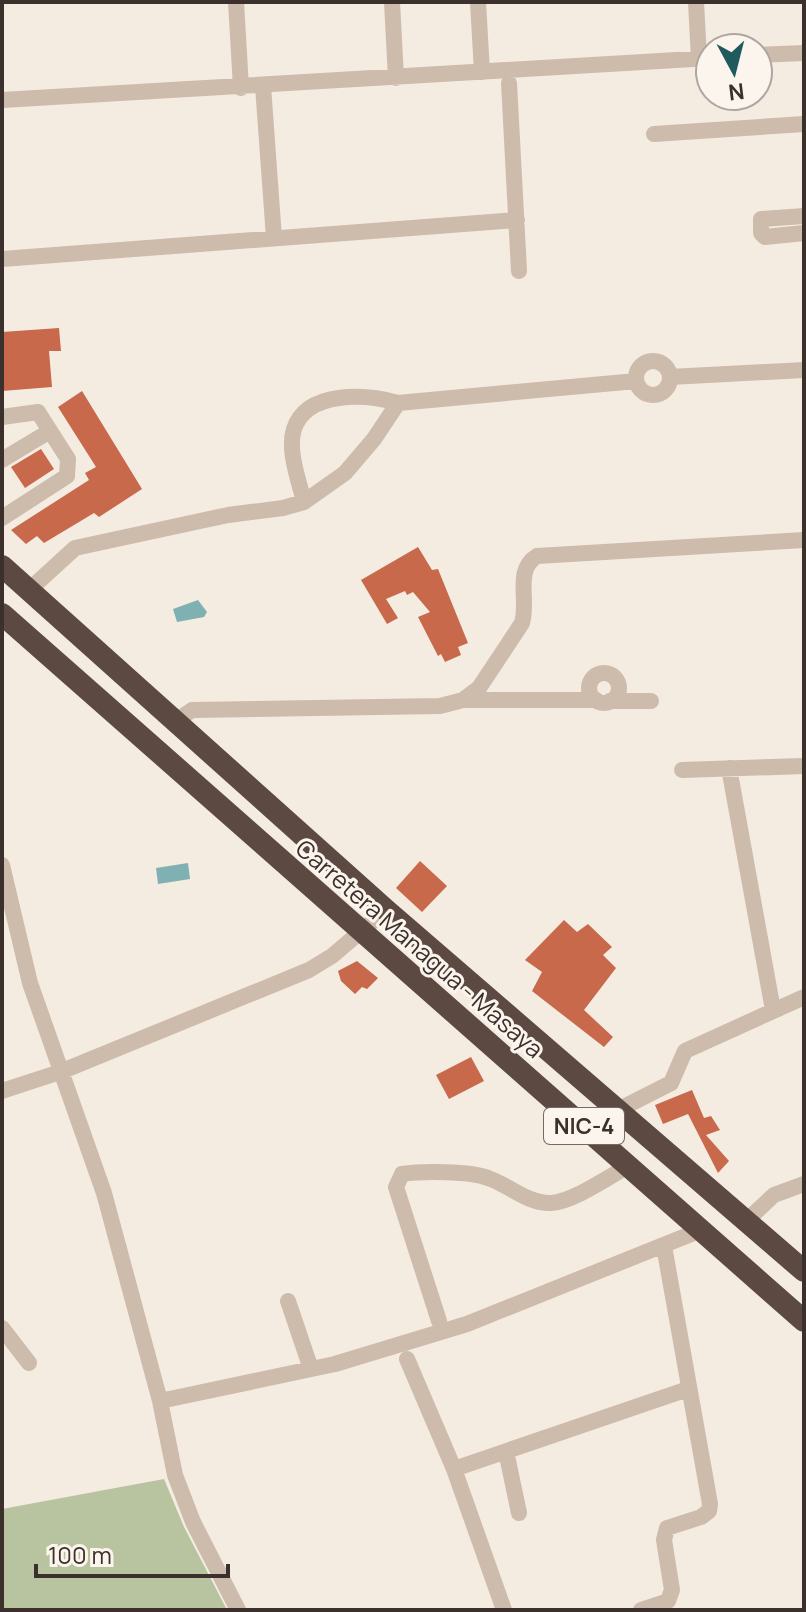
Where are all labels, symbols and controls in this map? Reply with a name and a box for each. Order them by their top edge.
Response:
north arrow [694,32,774,112]
text: N [727,76,746,108]
street label: Carretera Managua - Masaya [289,831,551,1065]
road number: NIC-4 [544,1108,624,1144]
scale bar [36,1528,228,1578]
text: 100 m [48,1538,112,1571]

